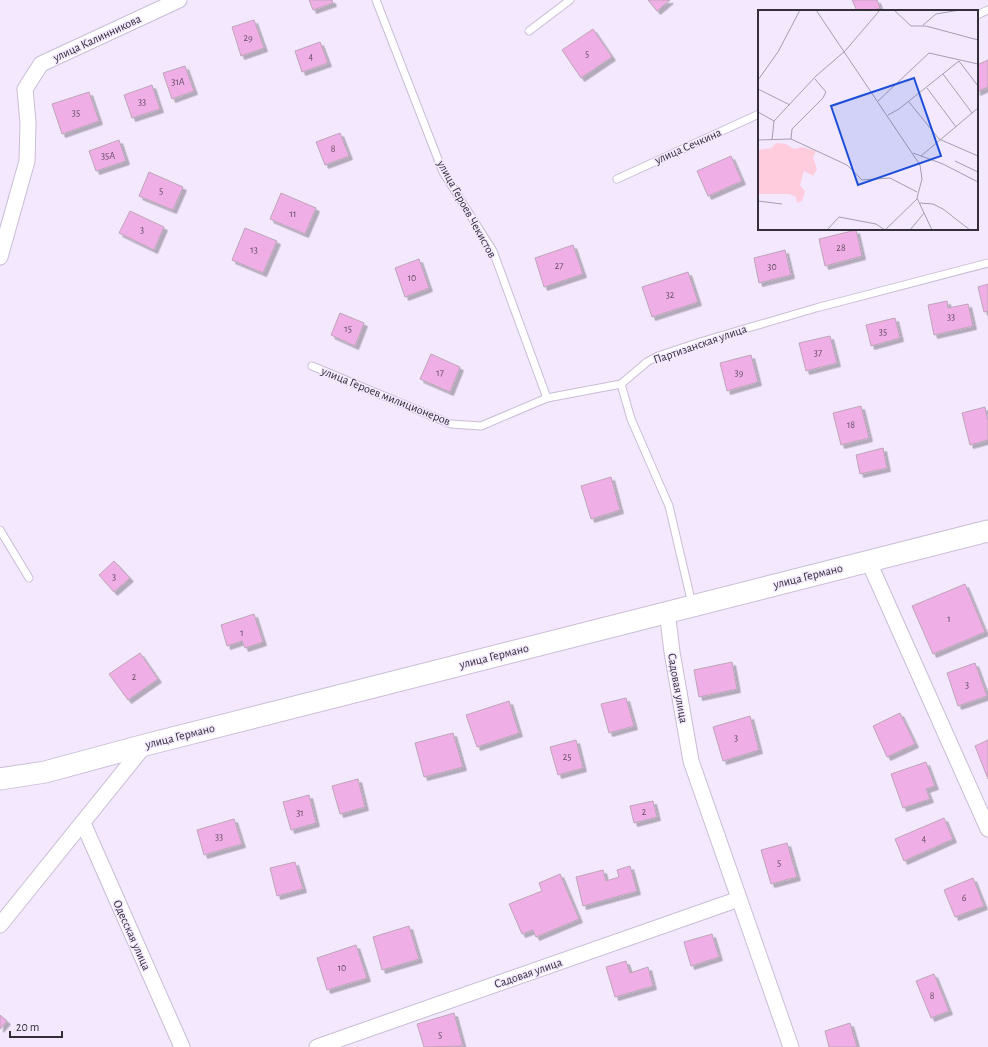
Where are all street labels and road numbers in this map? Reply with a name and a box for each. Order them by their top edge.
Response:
street label: улица Калинникова [50,12,144,65]
street label: улица Сечкина [652,126,724,167]
street label: улица Героев Чекистов [434,157,499,261]
street label: Партизанская улица [652,322,749,367]
street label: улица Героев милиционеров [318,364,453,429]
street label: улица Германо [771,562,844,592]
street label: улица Германо [457,642,530,672]
street label: Садовая улица [665,652,690,725]
street label: улица Германо [143,722,216,752]
street label: Одесская улица [110,898,153,973]
street label: Садовая улица [492,956,564,991]

